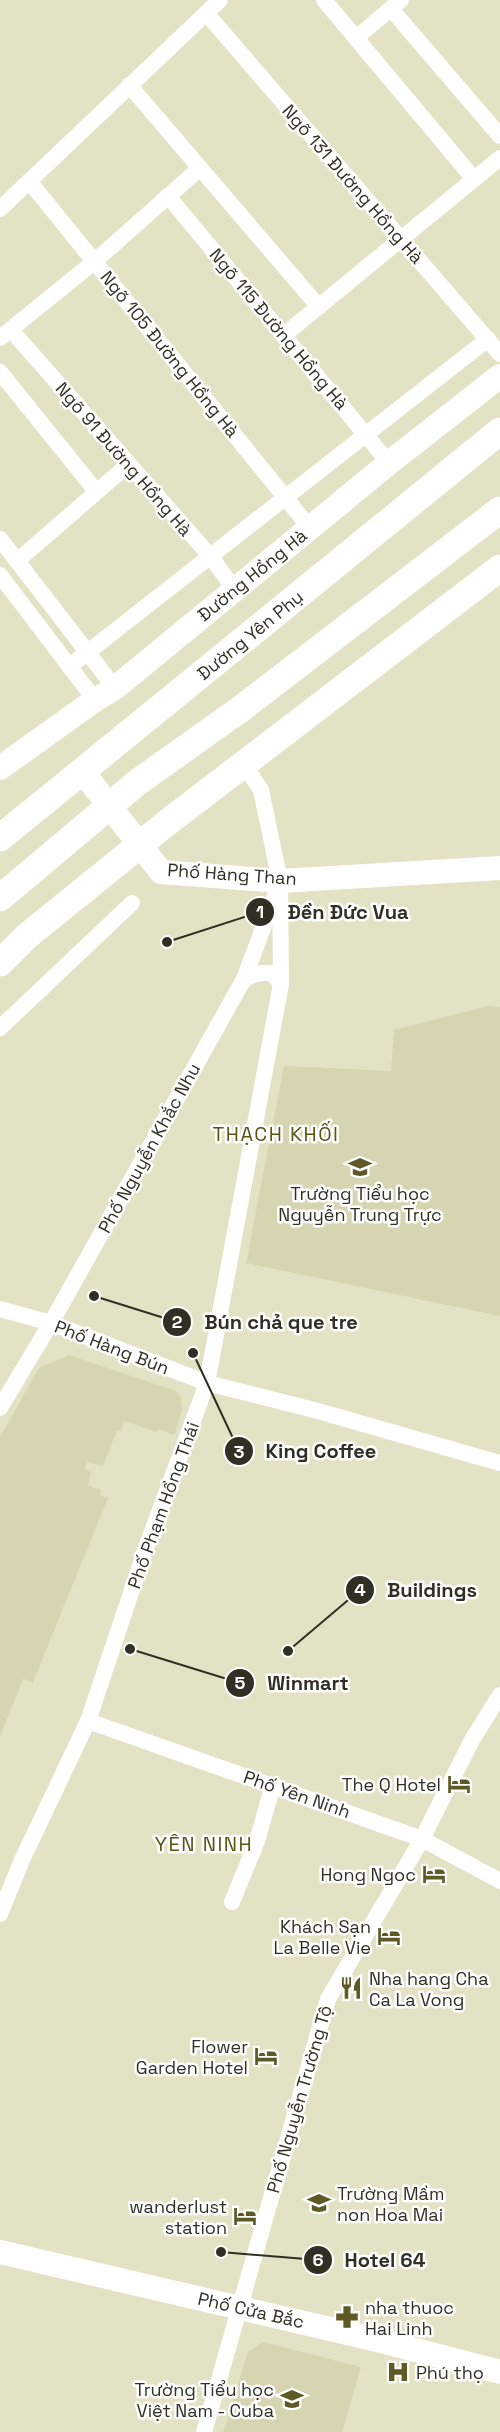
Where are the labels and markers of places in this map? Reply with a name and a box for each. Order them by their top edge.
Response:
callout: Đền Đức Vua [245,893,421,931]
school or university icon: Trường Tiểu học Nguyễn Trung Trực [347,1154,373,1180]
place label: Trường Tiểu học Nguyễn Trung Trực [278,1182,442,1226]
callout: Bún chả que tre [162,1303,369,1341]
callout: King Coffee [224,1432,389,1470]
callout: Buildings [345,1571,489,1609]
callout: Winmart [225,1664,360,1702]
hotel icon: The Q Hotel [446,1771,472,1797]
place label: The Q Hotel [342,1773,441,1796]
hotel icon: Hong Ngoc [421,1861,447,1887]
place label: Hong Ngoc [320,1863,416,1886]
place label: Khách Sạn La Belle Vie [274,1915,371,1959]
hotel icon: Khách Sạn La Belle Vie [376,1923,402,1949]
place label: Nha hang Cha Ca La Vong [369,1967,489,2011]
restaurant icon: Nha hang Cha Ca La Vong [338,1975,364,2001]
place label: Flower Garden Hotel [136,2035,248,2079]
hotel icon: Flower Garden Hotel [253,2043,279,2069]
place label: Trường Mầm non Hoa Mai [337,2182,444,2226]
school or university icon: Trường Mầm non Hoa Mai [306,2190,332,2216]
place label: wanderlust station [129,2195,227,2239]
hotel icon: wanderlust station [232,2203,258,2229]
callout: Hotel 64 [303,2241,438,2279]
place label: nha thuoc Hai Linh [365,2296,454,2340]
pharmacy icon: nha thuoc Hai Linh [334,2304,360,2330]
hospital icon: Phú thọ [385,2359,411,2385]
place label: Phú thọ [416,2361,484,2384]
place label: Trường Tiểu học Việt Nam - Cuba [134,2378,274,2422]
school or university icon: Trường Tiểu học Việt Nam - Cuba [279,2386,305,2412]

